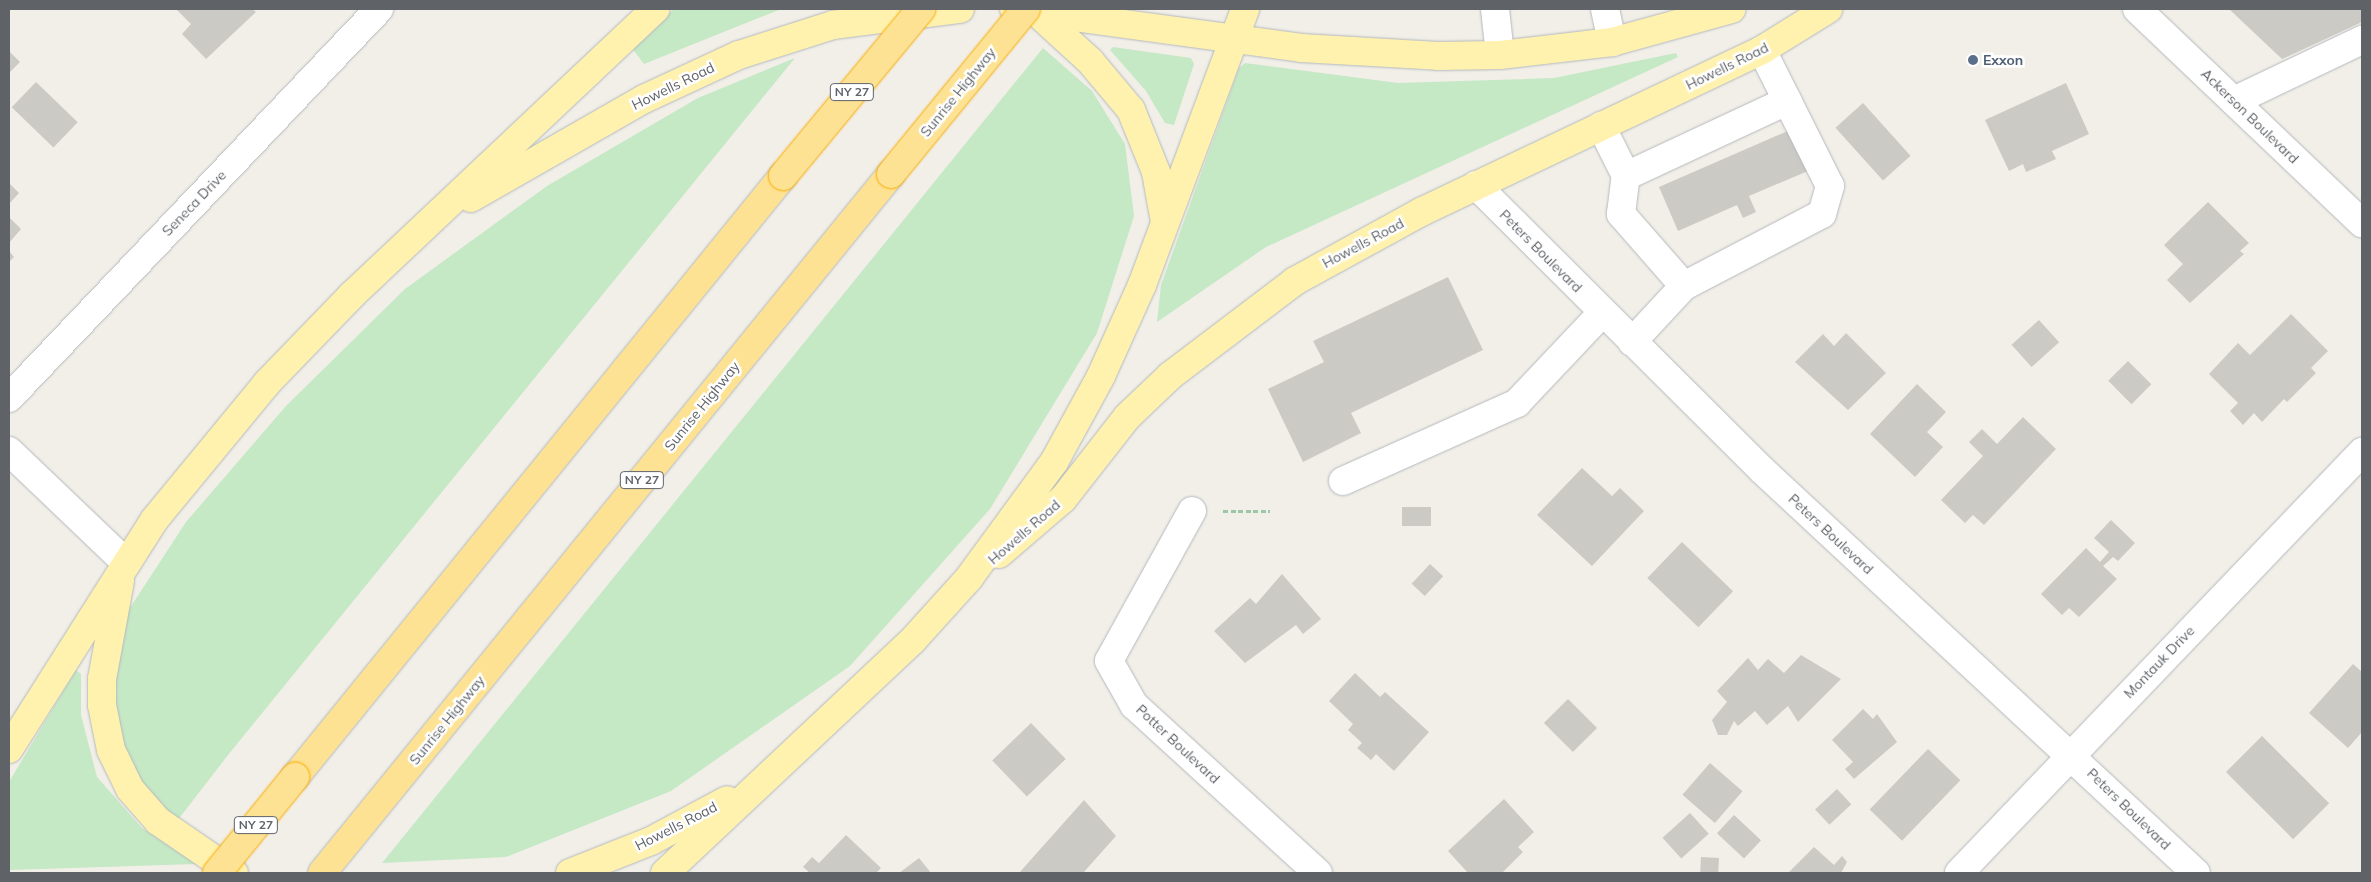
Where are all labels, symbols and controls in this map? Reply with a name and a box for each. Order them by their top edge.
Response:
street label: Howells Road [1683,39,1771,93]
street label: Sunrise Highway [917,44,999,140]
place label: Exxon [1983,52,2023,68]
marker: Exxon [1967,54,1979,66]
street label: Howells Road [629,59,717,113]
street label: Ackerson Boulevard [2198,65,2302,167]
road number: NY 27 [830,82,874,101]
street label: Seneca Drive [158,167,230,239]
street label: Peters Boulevard [1496,206,1586,296]
street label: Howells Road [1319,214,1407,272]
street label: Sunrise Highway [661,358,743,454]
road number: NY 27 [620,470,664,490]
street label: Peters Boulevard [1785,490,1877,578]
street label: Howells Road [985,496,1063,568]
street label: Montauk Drive [2120,622,2198,702]
street label: Sunrise Highway [406,672,488,768]
street label: Potter Boulevard [1133,701,1223,787]
street label: Peters Boulevard [2084,765,2174,853]
street label: Howells Road [632,798,720,854]
road number: NY 27 [234,816,278,834]

